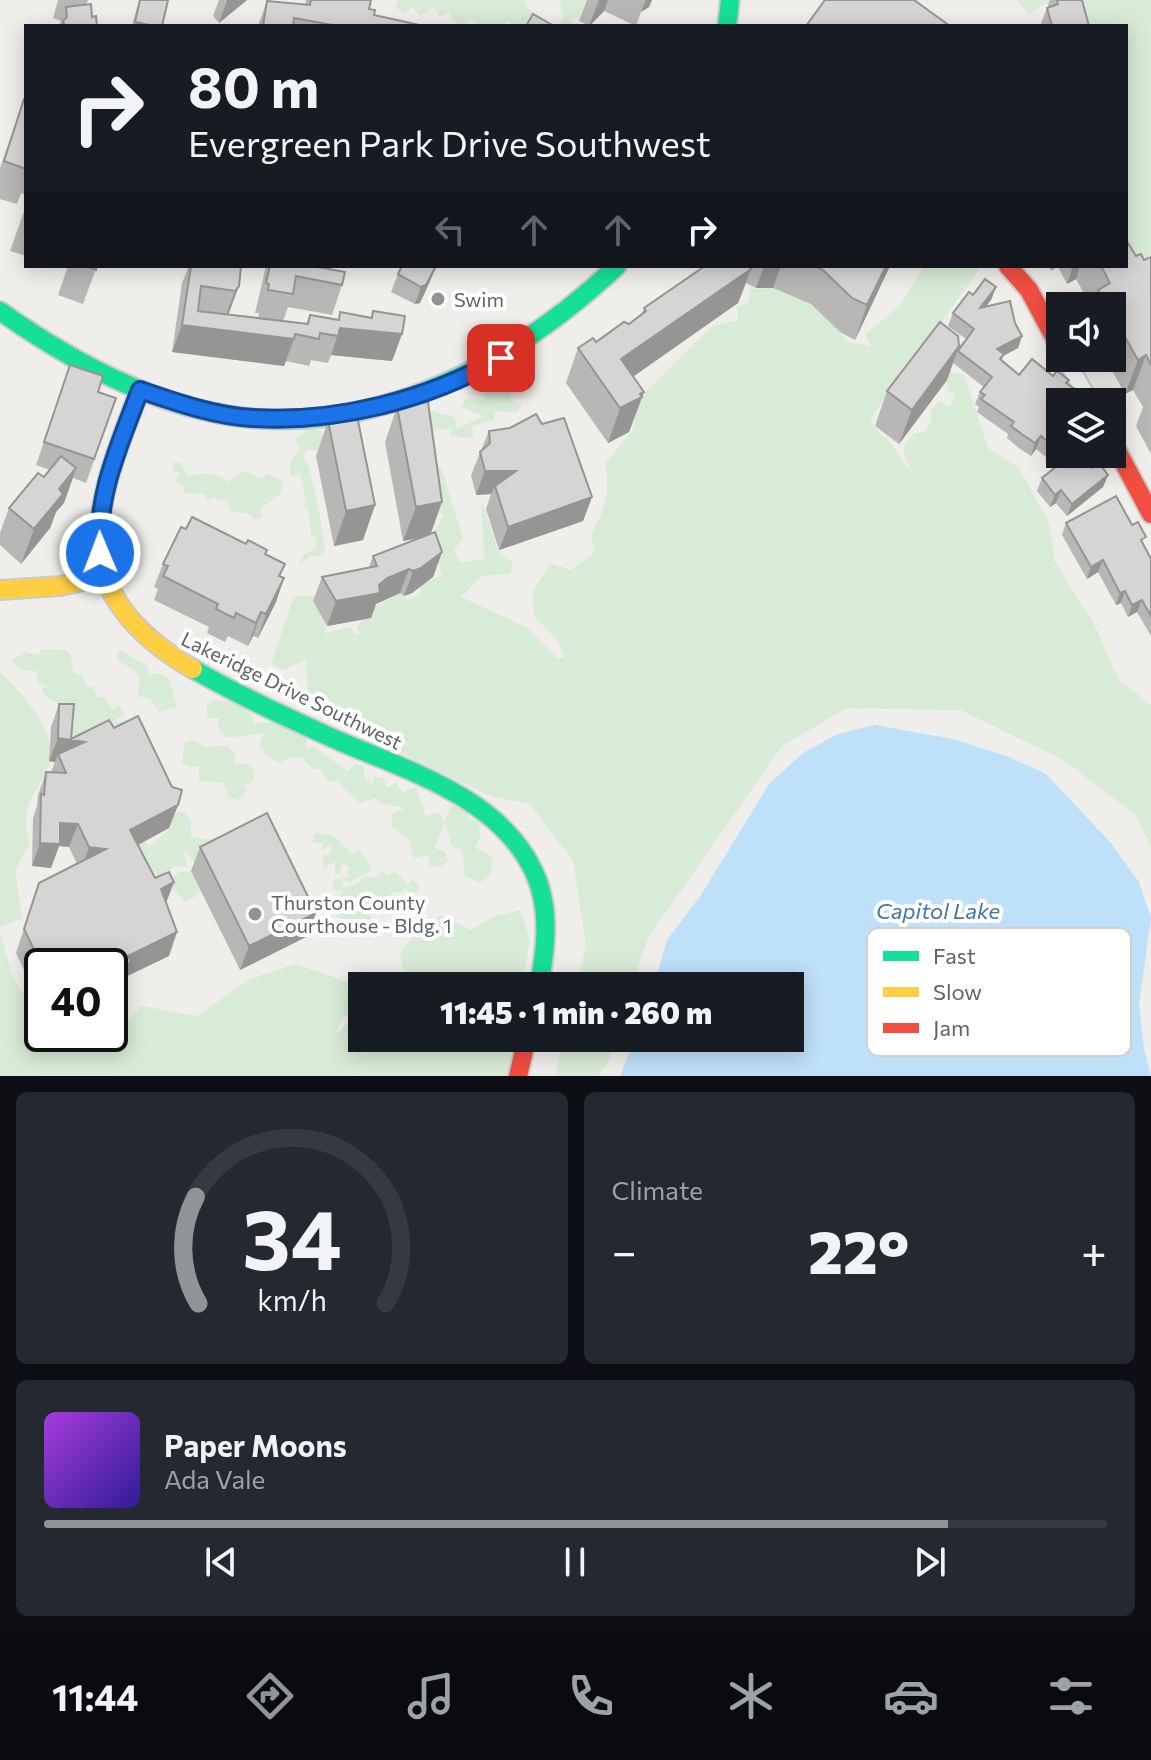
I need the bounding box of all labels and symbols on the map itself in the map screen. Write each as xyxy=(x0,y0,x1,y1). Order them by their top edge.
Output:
place label: Swim xyxy=(454,287,504,311)
marker: Swim xyxy=(429,290,447,308)
pin xyxy=(467,324,535,392)
position arrow xyxy=(58,511,142,595)
street label: Lakeridge Drive Southwest xyxy=(178,626,406,754)
place label: Thurston County Courthouse - Bldg. 1 xyxy=(271,890,452,937)
water label: Capitol Lake xyxy=(876,897,1000,924)
marker: Thurston County Courthouse - Bldg. 1 xyxy=(246,905,264,923)
legend xyxy=(867,928,1131,1056)
text: Fast xyxy=(933,942,976,969)
speed limit sign: 40 xyxy=(24,948,128,1052)
text: Slow xyxy=(933,978,982,1005)
text: Jam xyxy=(933,1014,970,1041)

